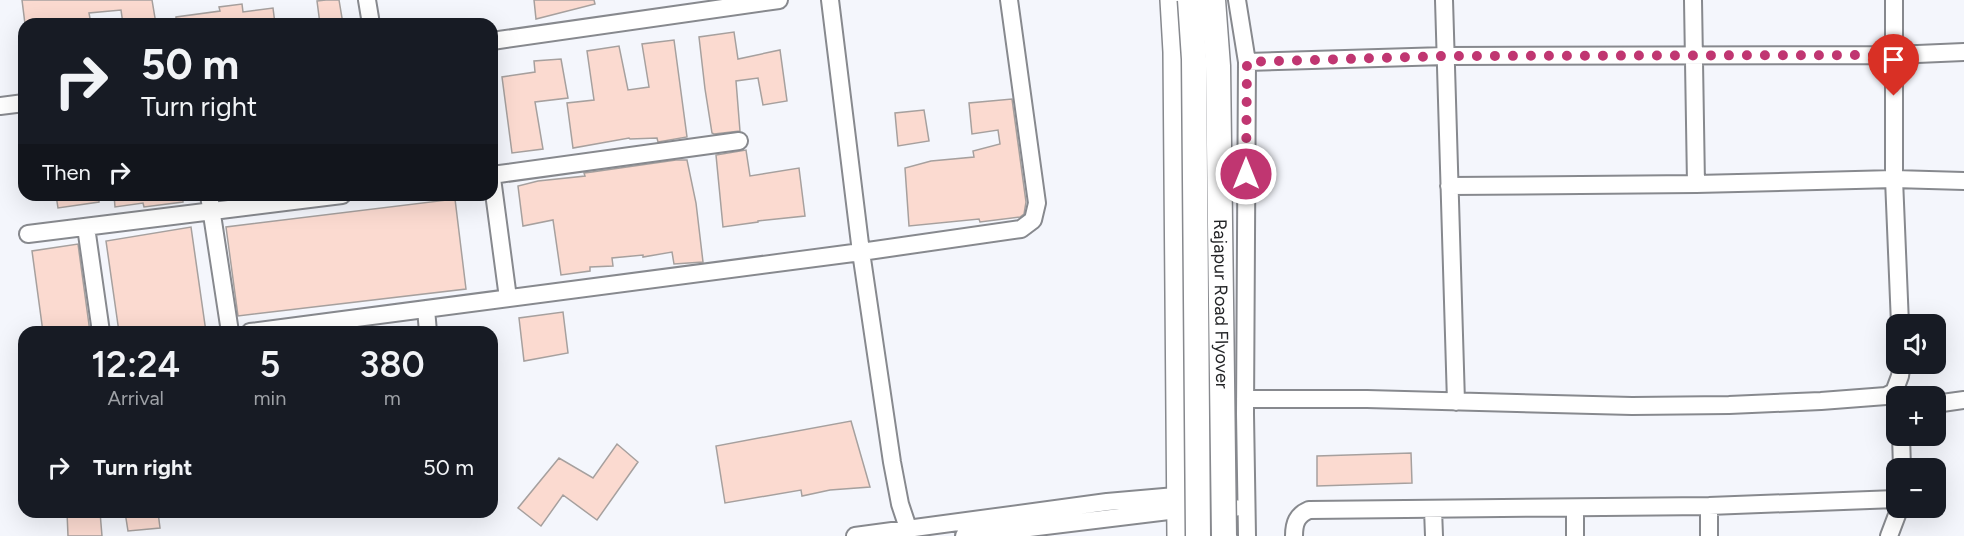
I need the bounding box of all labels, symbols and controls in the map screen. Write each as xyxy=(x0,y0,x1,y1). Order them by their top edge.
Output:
pin xyxy=(1868,34,1919,96)
text: 50 m xyxy=(141,39,239,90)
icon: right xyxy=(42,42,120,120)
icon: arrive xyxy=(1877,43,1910,76)
text: Turn right xyxy=(141,90,257,123)
position arrow xyxy=(1214,142,1278,206)
icon: right xyxy=(103,156,136,189)
text: Then xyxy=(42,159,91,186)
street label: Rajapur Road Flyover xyxy=(1209,219,1233,389)
map controls xyxy=(1886,314,1946,518)
button: sound xyxy=(1886,314,1946,374)
text: 12:24 xyxy=(91,343,180,386)
text: 5 xyxy=(260,343,280,386)
text: 380 xyxy=(360,343,425,386)
text: Arrival xyxy=(108,386,164,410)
text: min xyxy=(254,386,286,410)
text: m xyxy=(384,386,401,410)
button: + xyxy=(1886,386,1946,446)
icon: right xyxy=(42,451,75,484)
text: Turn right xyxy=(93,454,192,481)
text: 50 m xyxy=(423,454,474,481)
button: − xyxy=(1886,458,1946,518)

